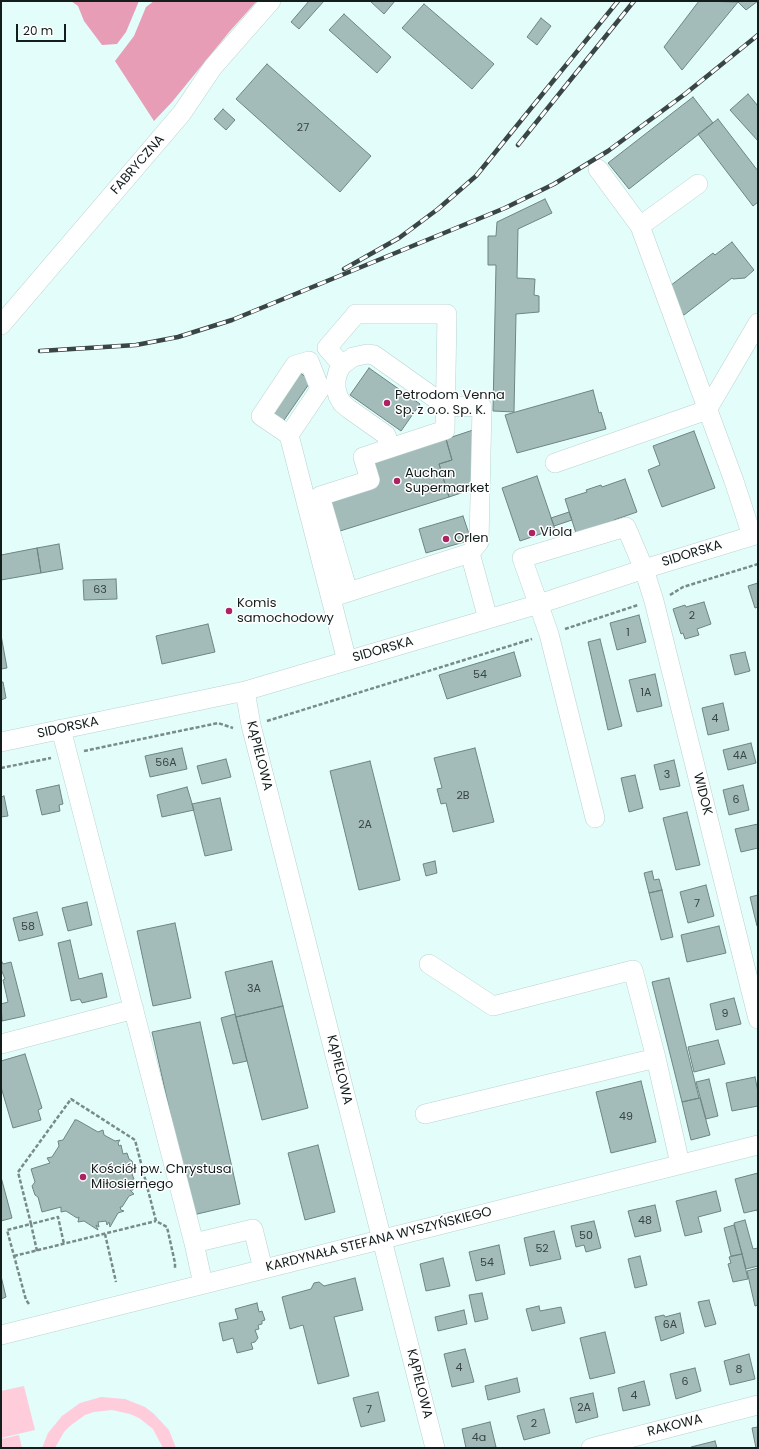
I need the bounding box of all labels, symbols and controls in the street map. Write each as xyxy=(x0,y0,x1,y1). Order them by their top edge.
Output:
scale bar xyxy=(18,16,68,42)
text: 20 m xyxy=(23,22,53,39)
house number: 27 xyxy=(297,121,309,135)
street label: FABRYCZNA xyxy=(108,132,168,198)
place label: Petrodom Venna Sp. z o.o. Sp. K. xyxy=(395,388,505,419)
marker: Petrodom Venna Sp. z o.o. Sp. K. xyxy=(382,398,392,408)
place label: Auchan Supermarket xyxy=(405,466,489,497)
marker: Auchan Supermarket xyxy=(392,476,402,486)
place label: Viola xyxy=(540,525,572,541)
marker: Viola xyxy=(527,528,537,538)
place label: Orlen xyxy=(454,531,489,547)
marker: Orlen xyxy=(441,534,451,544)
street label: SIDORSKA xyxy=(660,537,724,571)
house number: 63 xyxy=(93,583,107,597)
place label: Komis samochodowy xyxy=(237,596,334,627)
marker: Komis samochodowy xyxy=(224,606,234,616)
house number: 2 xyxy=(689,609,695,623)
house number: 1 xyxy=(626,626,630,640)
street label: SIDORSKA xyxy=(351,634,415,666)
house number: 54 xyxy=(473,668,487,682)
house number: 1A xyxy=(641,686,651,700)
house number: 4 xyxy=(712,712,718,726)
street label: SIDORSKA xyxy=(36,714,100,742)
street label: KĄPIELOWA xyxy=(243,720,275,792)
house number: 4A xyxy=(733,749,747,763)
house number: 56A xyxy=(155,756,177,770)
house number: 3 xyxy=(664,768,670,782)
street label: WIDOK xyxy=(689,771,715,817)
house number: 2B xyxy=(456,789,470,803)
house number: 6 xyxy=(733,793,739,807)
house number: 2A xyxy=(358,818,372,832)
house number: 7 xyxy=(694,897,700,911)
house number: 58 xyxy=(21,920,35,934)
house number: 3A xyxy=(247,982,261,996)
house number: 9 xyxy=(722,1007,728,1021)
street label: KĄPIELOWA xyxy=(323,1034,355,1106)
house number: 49 xyxy=(619,1110,633,1124)
place label: Kościół pw. Chrystusa Miłosiernego xyxy=(91,1162,232,1193)
marker: Kościół pw. Chrystusa Miłosiernego xyxy=(78,1172,88,1182)
street label: KARDYNAŁA STEFANA WYSZYŃSKIEGO xyxy=(264,1204,494,1276)
house number: 48 xyxy=(638,1214,652,1228)
house number: 50 xyxy=(579,1229,593,1243)
house number: 52 xyxy=(535,1242,549,1256)
house number: 54 xyxy=(480,1256,494,1270)
house number: 6A xyxy=(663,1318,677,1332)
street label: KĄPIELOWA xyxy=(403,1348,435,1420)
house number: 4 xyxy=(456,1361,462,1375)
house number: 8 xyxy=(736,1363,742,1377)
house number: 6 xyxy=(682,1375,688,1389)
house number: 4 xyxy=(631,1389,637,1403)
house number: 2A xyxy=(577,1401,591,1415)
house number: 7 xyxy=(366,1403,372,1417)
street label: RAKOWA xyxy=(646,1412,704,1440)
house number: 2 xyxy=(531,1417,537,1431)
house number: 4a xyxy=(472,1431,486,1445)

